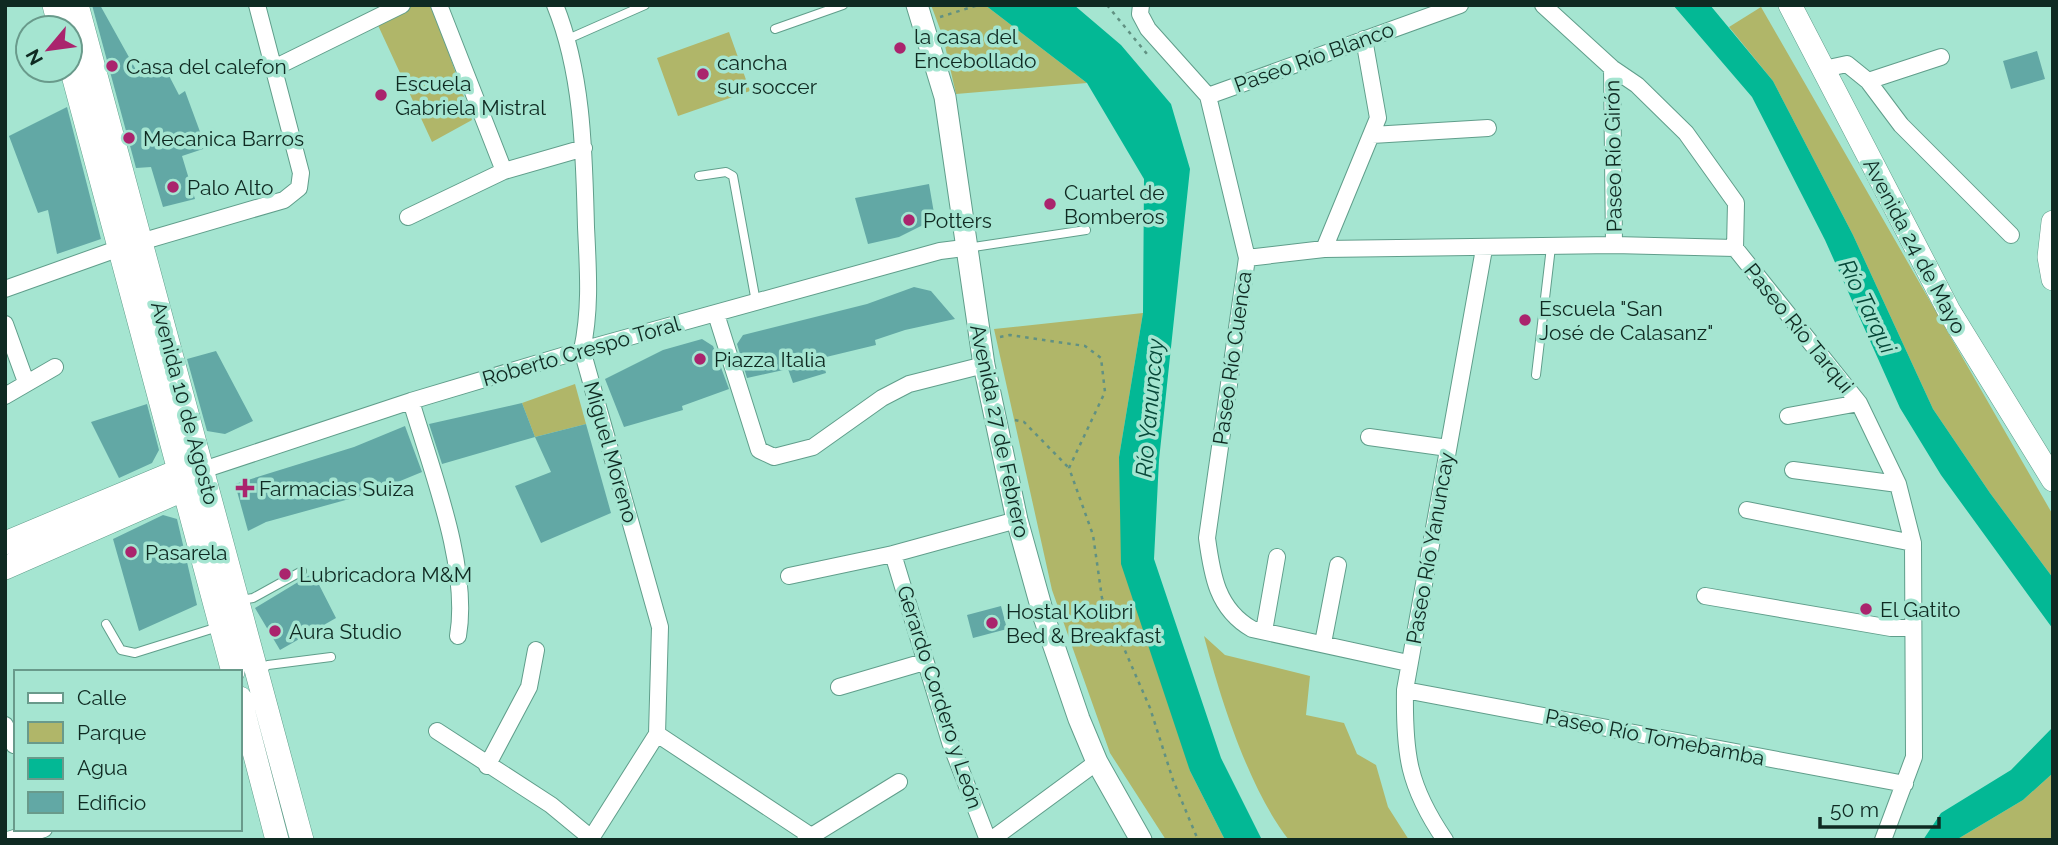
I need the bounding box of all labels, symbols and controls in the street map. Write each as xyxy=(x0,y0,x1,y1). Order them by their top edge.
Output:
north arrow xyxy=(14,14,84,84)
street label: Paseo Río Blanco xyxy=(1231,17,1397,97)
place label: la casa del Encebollado xyxy=(914,24,1037,73)
marker: la casa del Encebollado xyxy=(892,40,908,56)
text: N xyxy=(21,46,47,69)
place label: cancha sur soccer xyxy=(717,50,818,99)
place label: Casa del calefon xyxy=(126,54,287,79)
marker: Casa del calefon xyxy=(104,58,120,74)
marker: cancha sur soccer xyxy=(695,66,711,82)
place label: Escuela Gabriela Mistral xyxy=(395,71,546,120)
street label: Paseo Río Girón xyxy=(1599,80,1627,232)
marker: Escuela Gabriela Mistral xyxy=(373,87,389,103)
place label: Mecanica Barros xyxy=(143,126,304,151)
marker: Mecanica Barros xyxy=(121,130,137,146)
street label: Avenida 24 de Mayo xyxy=(1858,154,1972,338)
place label: Palo Alto xyxy=(187,175,274,200)
marker: Palo Alto xyxy=(165,179,181,195)
place label: Cuartel de Bomberos xyxy=(1064,180,1165,229)
marker: Cuartel de Bomberos xyxy=(1042,196,1058,212)
place label: Potters xyxy=(923,208,992,233)
marker: Potters xyxy=(901,212,917,228)
water label: Río Tarqui xyxy=(1834,254,1903,359)
street label: Paseo Río Tarqui xyxy=(1739,258,1859,398)
street label: Paseo Río Cuenca xyxy=(1207,270,1257,446)
place label: Escuela "San José de Calasanz" xyxy=(1539,296,1713,345)
street label: Avenida 10 de Agosto xyxy=(146,299,224,507)
street label: Roberto Crespo Toral xyxy=(479,311,683,391)
marker: Escuela "San José de Calasanz" xyxy=(1517,312,1533,328)
street label: Avenida 27 de Febrero xyxy=(965,322,1035,540)
water label: Río Yanuncay xyxy=(1130,337,1169,478)
place label: Piazza Italia xyxy=(714,347,826,372)
marker: Piazza Italia xyxy=(692,351,708,367)
street label: Miguel Moreno xyxy=(579,378,643,526)
street label: Paseo Río Yanuncay xyxy=(1401,450,1459,646)
place label: Farmacias Suiza xyxy=(259,476,414,501)
marker: Farmacias Suiza xyxy=(237,480,253,496)
place label: Pasarela xyxy=(145,540,228,565)
marker: Pasarela xyxy=(123,544,139,560)
place label: Lubricadora M&M xyxy=(299,562,472,587)
marker: Lubricadora M&M xyxy=(277,566,293,582)
street label: Gerardo Cordero y León xyxy=(892,582,988,812)
place label: El Gatito xyxy=(1880,597,1961,622)
place label: Hostal Kolibri Bed & Breakfast xyxy=(1006,599,1162,648)
marker: El Gatito xyxy=(1858,601,1874,617)
marker: Hostal Kolibri Bed & Breakfast xyxy=(984,615,1000,631)
place label: Aura Studio xyxy=(289,619,402,644)
marker: Aura Studio xyxy=(267,623,283,639)
legend xyxy=(14,670,242,831)
text: Calle xyxy=(77,685,127,710)
street label: Paseo Río Tomebamba xyxy=(1543,703,1767,771)
text: Parque xyxy=(77,720,146,745)
text: Agua xyxy=(77,755,128,780)
scale bar xyxy=(1820,786,1939,830)
text: Edificio xyxy=(77,790,146,815)
text: 50 m xyxy=(1830,797,1879,822)

